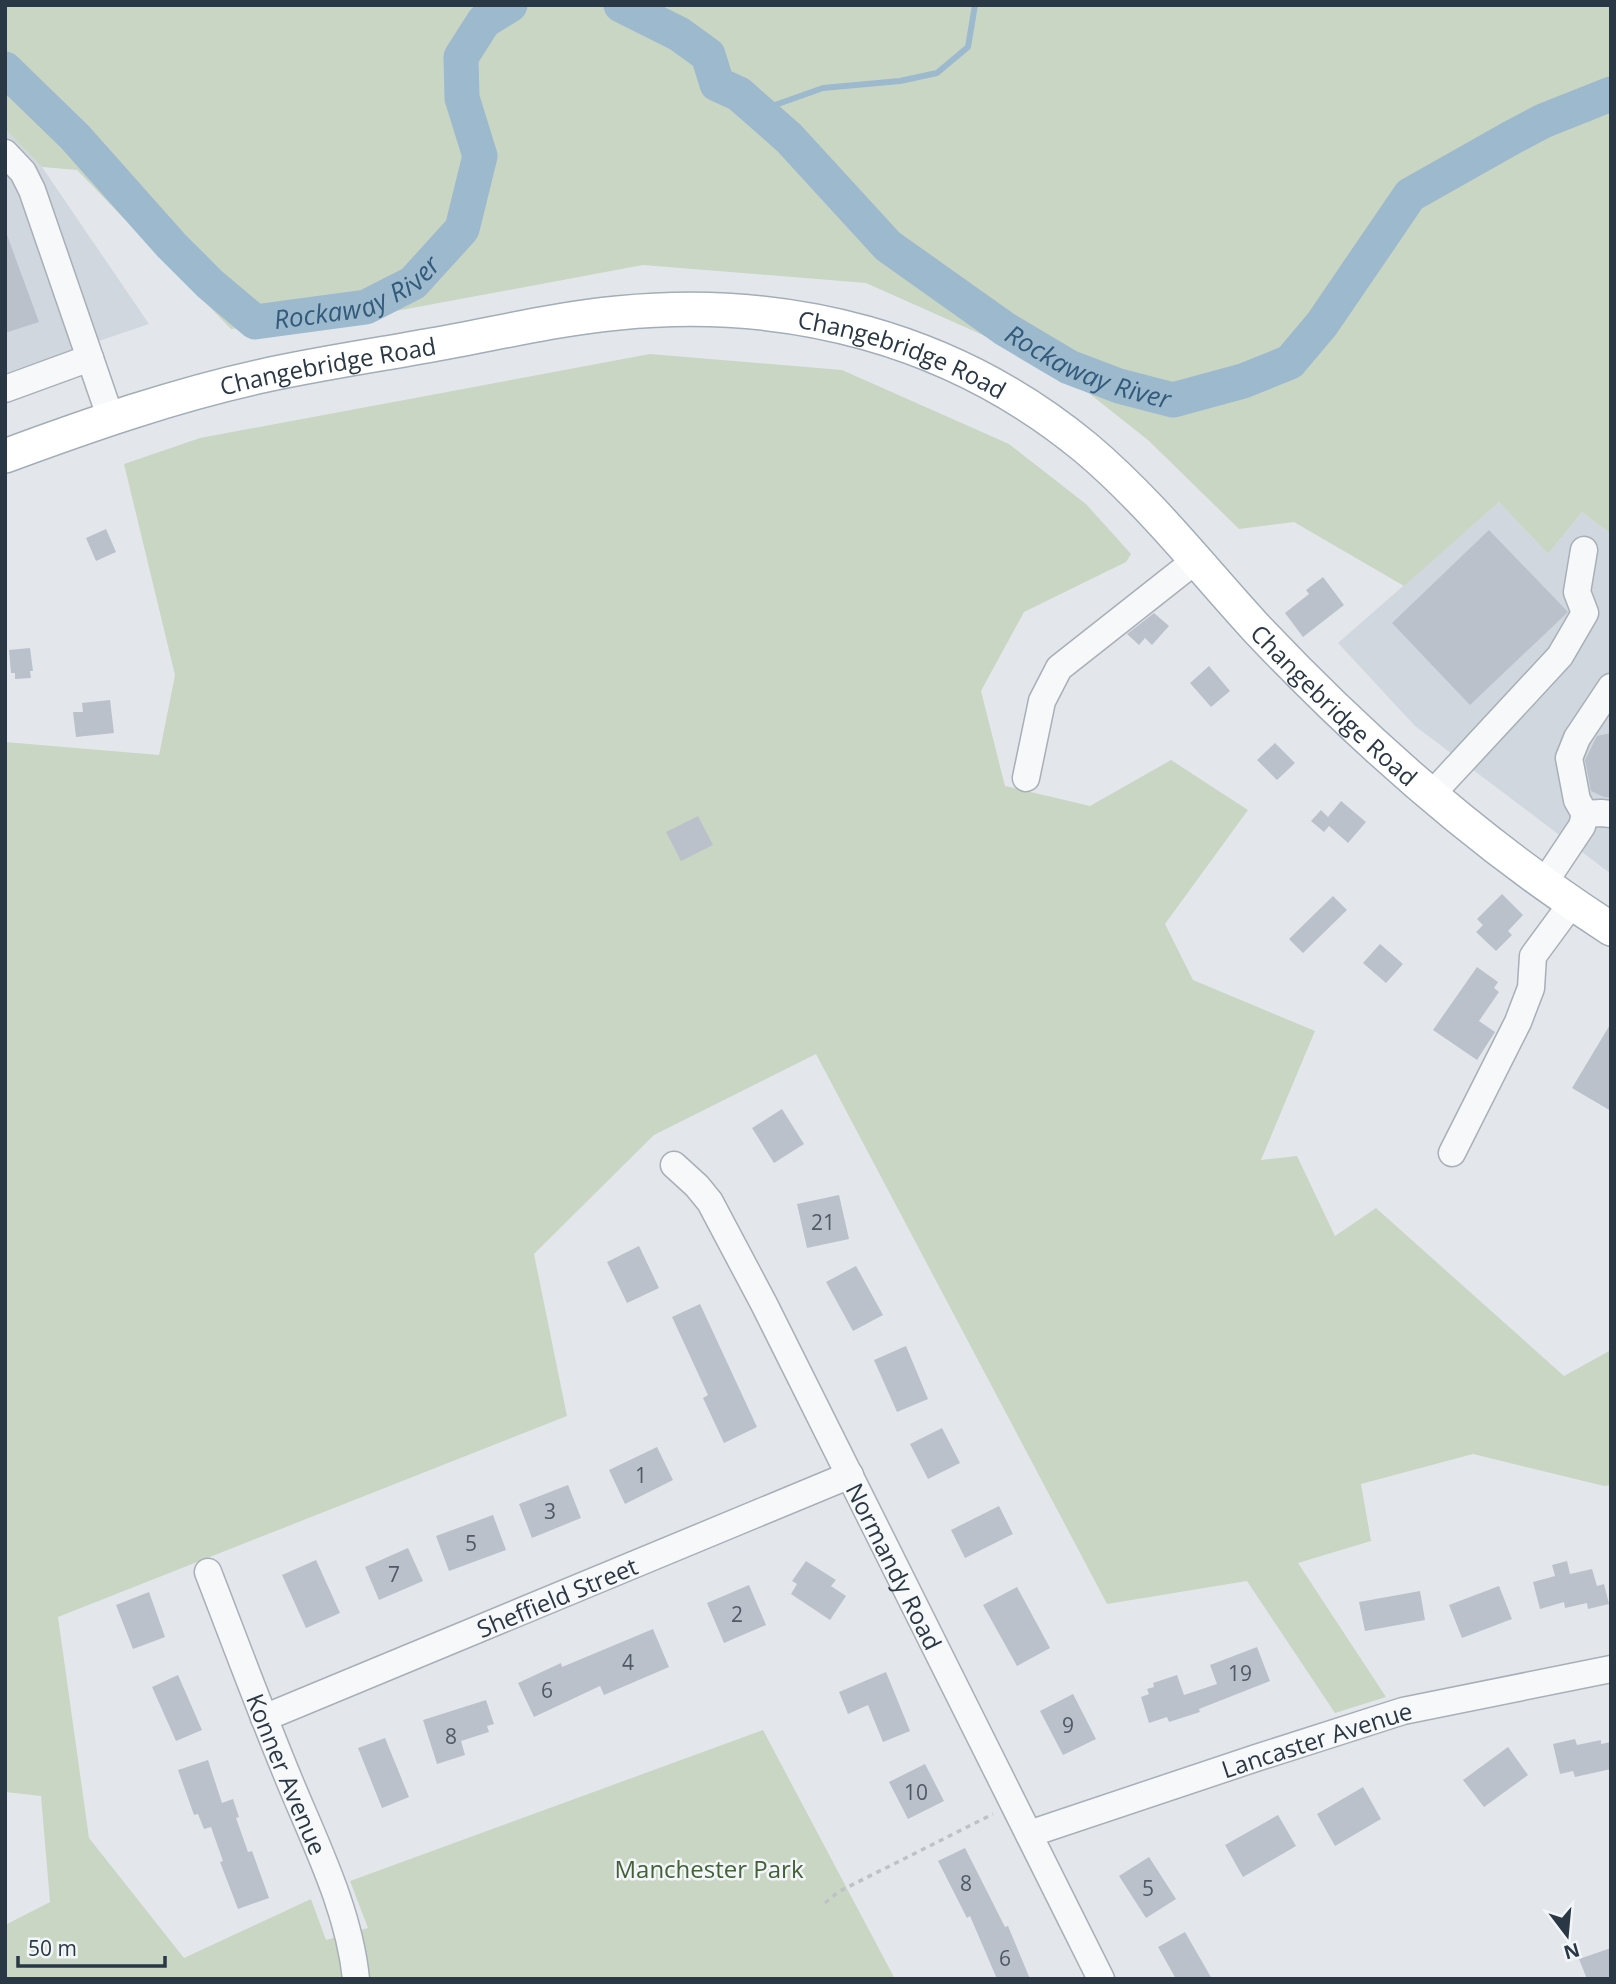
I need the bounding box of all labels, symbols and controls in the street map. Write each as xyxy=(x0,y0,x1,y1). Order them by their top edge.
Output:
water label: Rockaway River xyxy=(272,246,449,337)
street label: Changebridge Road xyxy=(796,302,1013,406)
water label: Rockaway River xyxy=(999,315,1177,417)
street label: Changebridge Road xyxy=(216,328,438,402)
street label: Changebridge Road xyxy=(1244,617,1425,793)
house number: 21 xyxy=(811,1208,835,1236)
house number: 1 xyxy=(635,1461,647,1489)
street label: Normandy Road xyxy=(839,1477,950,1655)
house number: 3 xyxy=(544,1497,556,1525)
house number: 5 xyxy=(465,1529,477,1557)
street label: Sheffield Street xyxy=(471,1549,642,1645)
house number: 7 xyxy=(388,1560,400,1588)
house number: 2 xyxy=(731,1600,743,1628)
house number: 4 xyxy=(622,1648,634,1676)
house number: 19 xyxy=(1228,1659,1252,1687)
house number: 6 xyxy=(541,1676,553,1704)
street label: Konner Avenue xyxy=(240,1688,335,1860)
street label: Lancaster Avenue xyxy=(1217,1693,1415,1785)
house number: 9 xyxy=(1062,1711,1074,1739)
house number: 8 xyxy=(445,1722,457,1750)
house number: 10 xyxy=(904,1778,928,1806)
park label: Manchester Park xyxy=(614,1852,804,1885)
house number: 8 xyxy=(960,1869,972,1897)
house number: 5 xyxy=(1142,1874,1154,1902)
north arrow xyxy=(1532,1900,1602,1970)
scale bar xyxy=(18,1924,164,1968)
text: 50 m xyxy=(28,1934,77,1962)
text: N xyxy=(1561,1937,1583,1966)
house number: 6 xyxy=(999,1944,1011,1972)

